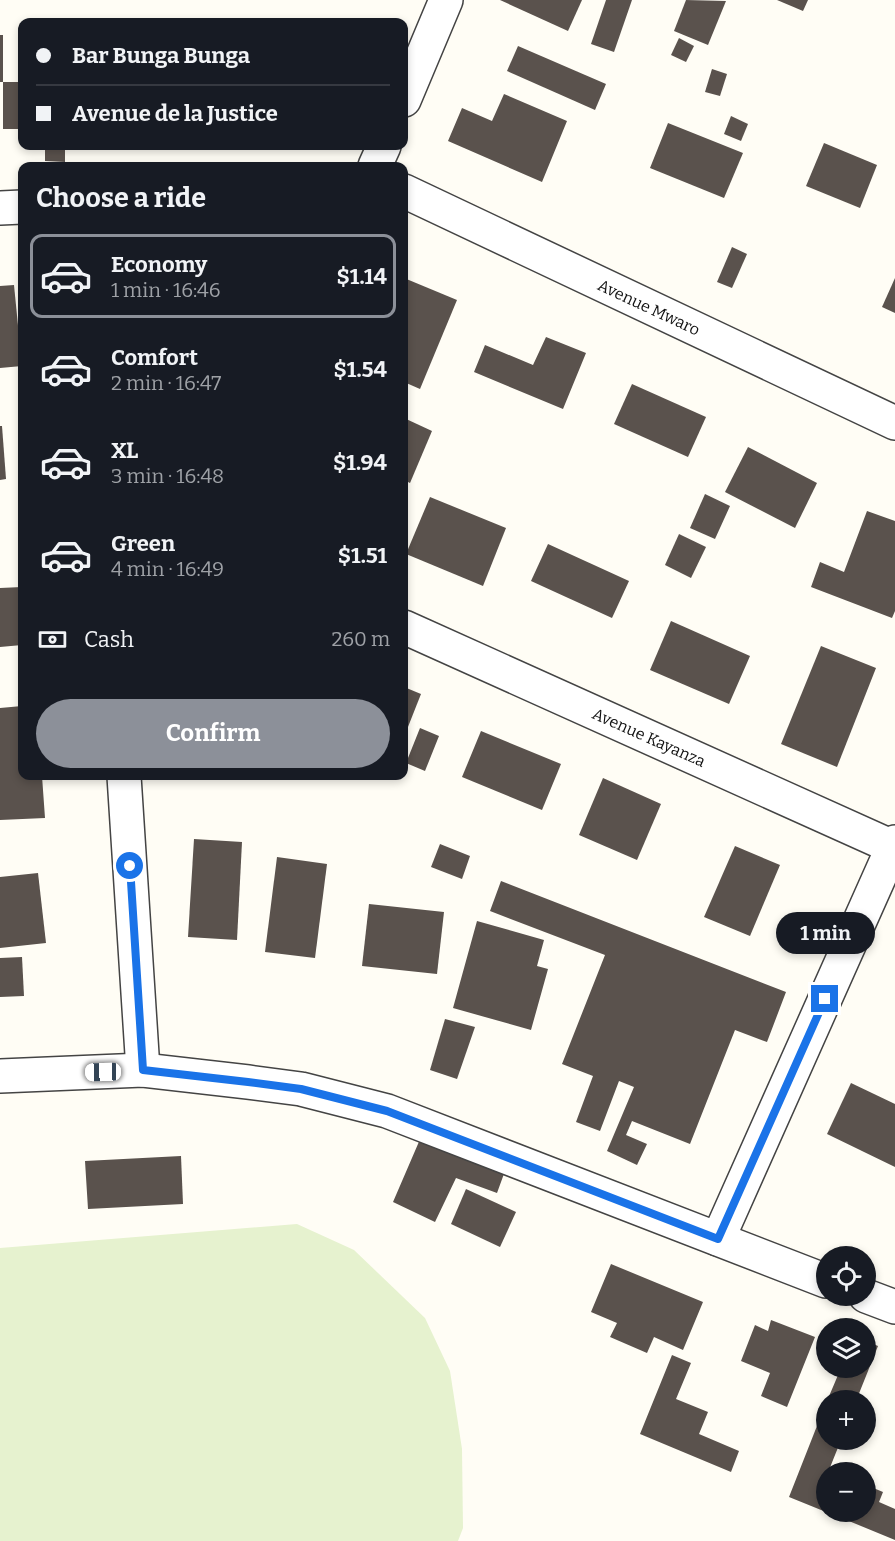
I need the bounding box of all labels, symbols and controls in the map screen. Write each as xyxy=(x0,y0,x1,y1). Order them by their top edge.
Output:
text: Bar Bunga Bunga xyxy=(72,42,250,69)
text: Avenue de la Justice xyxy=(72,100,278,127)
text: Choose a ride xyxy=(36,182,206,214)
icon: car xyxy=(39,249,93,303)
text: Economy xyxy=(111,251,207,278)
text: $1.14 xyxy=(337,263,387,290)
street label: Avenue Mwaro xyxy=(595,275,703,339)
text: 1 min · 16:46 xyxy=(111,278,221,302)
icon: car xyxy=(39,342,93,396)
text: Comfort xyxy=(111,344,198,371)
text: $1.54 xyxy=(334,356,387,383)
text: 2 min · 16:47 xyxy=(111,371,221,395)
icon: car xyxy=(39,435,93,489)
text: XL xyxy=(111,437,138,464)
text: $1.94 xyxy=(333,449,387,476)
text: 3 min · 16:48 xyxy=(111,464,224,488)
icon: car xyxy=(39,528,93,582)
text: Green xyxy=(111,530,175,557)
text: $1.51 xyxy=(338,542,387,569)
text: 4 min · 16:49 xyxy=(111,557,224,581)
icon: cash xyxy=(36,623,69,656)
text: Cash xyxy=(84,626,134,653)
text: 260 m xyxy=(331,627,390,651)
button: Confirm xyxy=(36,699,390,768)
street label: Avenue Kayanza xyxy=(589,704,709,771)
route start xyxy=(116,852,143,879)
callout: 1 min xyxy=(776,912,874,954)
text: 1 min xyxy=(800,921,851,945)
route end xyxy=(811,985,838,1012)
car xyxy=(85,1063,121,1081)
map controls xyxy=(816,1246,876,1522)
button: locate xyxy=(816,1246,876,1306)
button: layers xyxy=(816,1318,876,1378)
button: + xyxy=(816,1390,876,1450)
button: − xyxy=(816,1462,876,1522)

